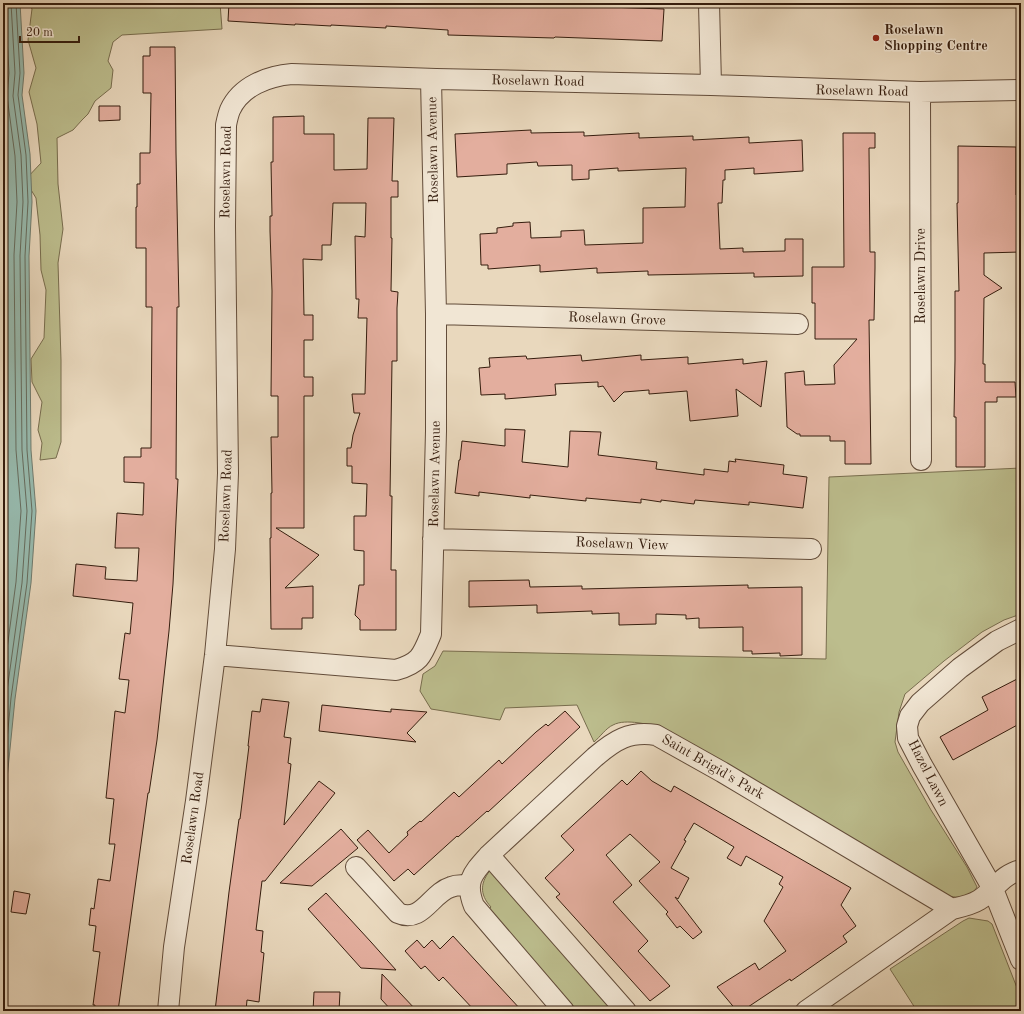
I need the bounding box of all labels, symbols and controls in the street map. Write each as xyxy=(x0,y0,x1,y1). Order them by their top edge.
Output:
scale bar xyxy=(20,18,79,44)
place label: Roselawn Shopping Centre xyxy=(884,23,988,53)
text: 20 m xyxy=(26,27,53,39)
marker: Roselawn Shopping Centre xyxy=(871,33,881,43)
street label: Roselawn Road xyxy=(491,73,585,89)
street label: Roselawn Road xyxy=(815,83,909,99)
street label: Roselawn Avenue xyxy=(425,97,441,203)
street label: Roselawn Road xyxy=(218,125,234,219)
street label: Roselawn Drive xyxy=(914,228,928,324)
street label: Roselawn Grove xyxy=(568,310,666,328)
street label: Roselawn Avenue xyxy=(427,421,443,527)
street label: Roselawn Road xyxy=(217,449,235,543)
street label: Roselawn View xyxy=(575,535,669,553)
street label: Saint Brigid's Park xyxy=(659,732,767,802)
street label: Hazel Lawn xyxy=(905,737,951,809)
street label: Roselawn Road xyxy=(180,771,206,865)

